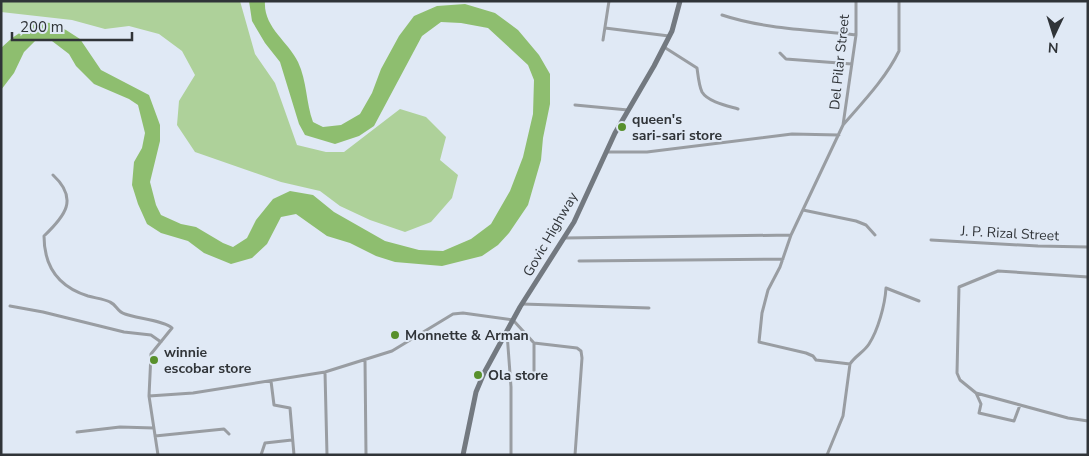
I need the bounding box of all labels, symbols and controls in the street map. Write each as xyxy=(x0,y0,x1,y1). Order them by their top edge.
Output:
scale bar xyxy=(12,10,132,42)
north arrow xyxy=(1029,10,1079,60)
street label: Del Pilar Street xyxy=(825,13,854,111)
text: 200 m xyxy=(20,17,64,37)
text: N xyxy=(1047,38,1059,57)
place label: queen's sari-sari store xyxy=(632,110,723,145)
marker: queen's sari-sari store xyxy=(616,121,628,133)
street label: Govic Highway xyxy=(519,188,583,280)
street label: J. P. Rizal Street xyxy=(959,221,1060,246)
place label: Monnette & Arman xyxy=(405,326,529,345)
marker: Monnette & Arman xyxy=(389,329,401,341)
place label: winnie escobar store xyxy=(164,343,252,378)
marker: winnie escobar store xyxy=(148,354,160,366)
place label: Ola store xyxy=(488,366,548,385)
marker: Ola store xyxy=(472,369,484,381)

